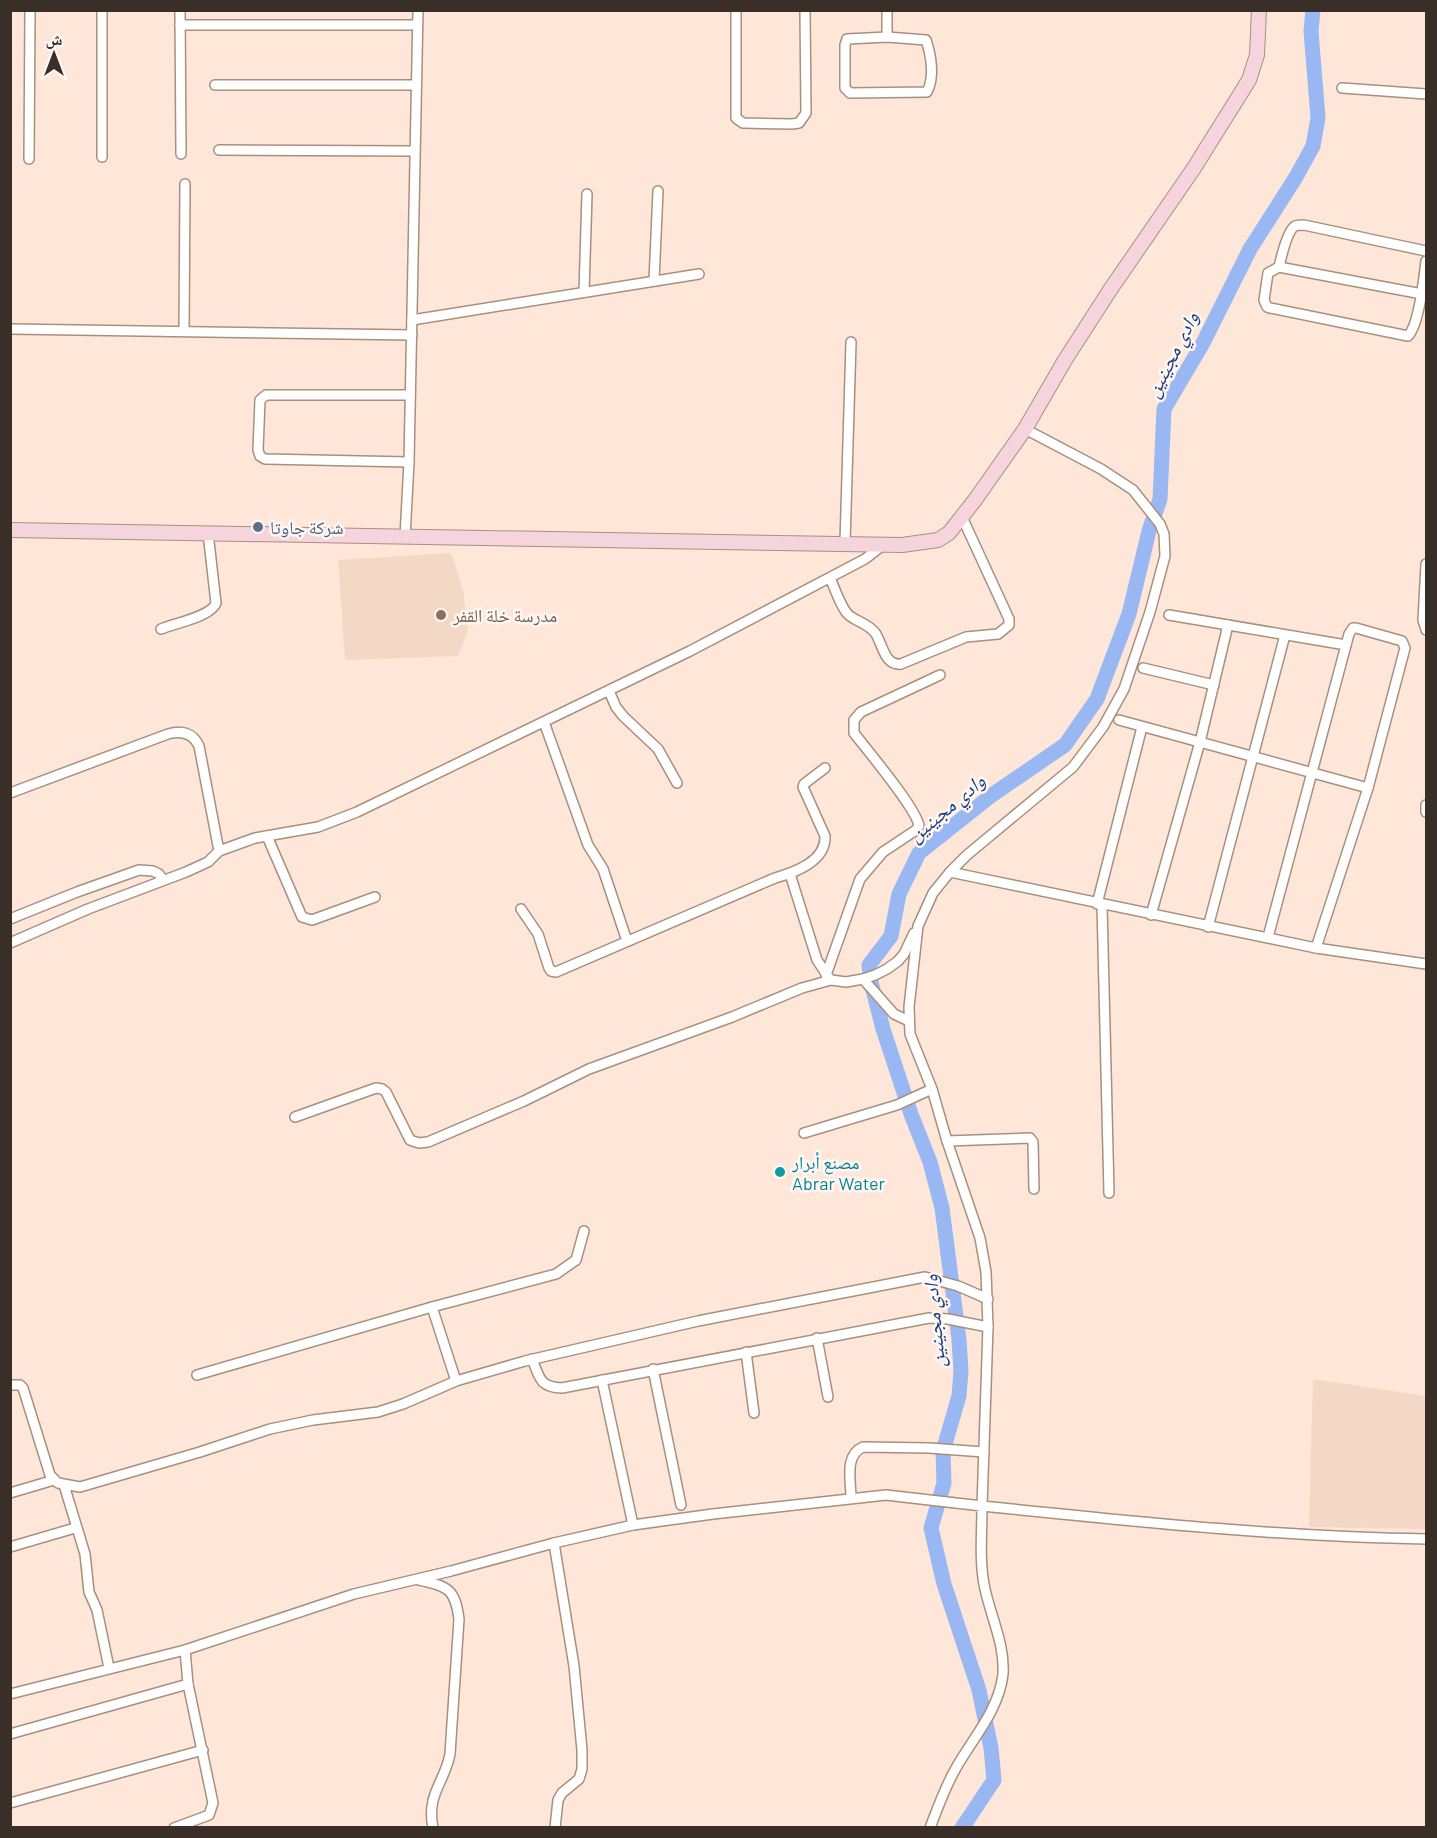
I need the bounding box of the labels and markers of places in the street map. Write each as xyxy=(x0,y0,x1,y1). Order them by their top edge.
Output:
place label: شركة جاوتا xyxy=(270,516,343,538)
marker: شركة جاوتا xyxy=(251,520,265,534)
place label: مدرسة خلة القفر xyxy=(452,604,557,626)
marker: مدرسة خلة القفر xyxy=(434,608,448,622)
place label: مصنع أبرار Abrar Water xyxy=(791,1151,886,1194)
marker: مصنع أبرار Abrar Water xyxy=(773,1165,787,1179)

